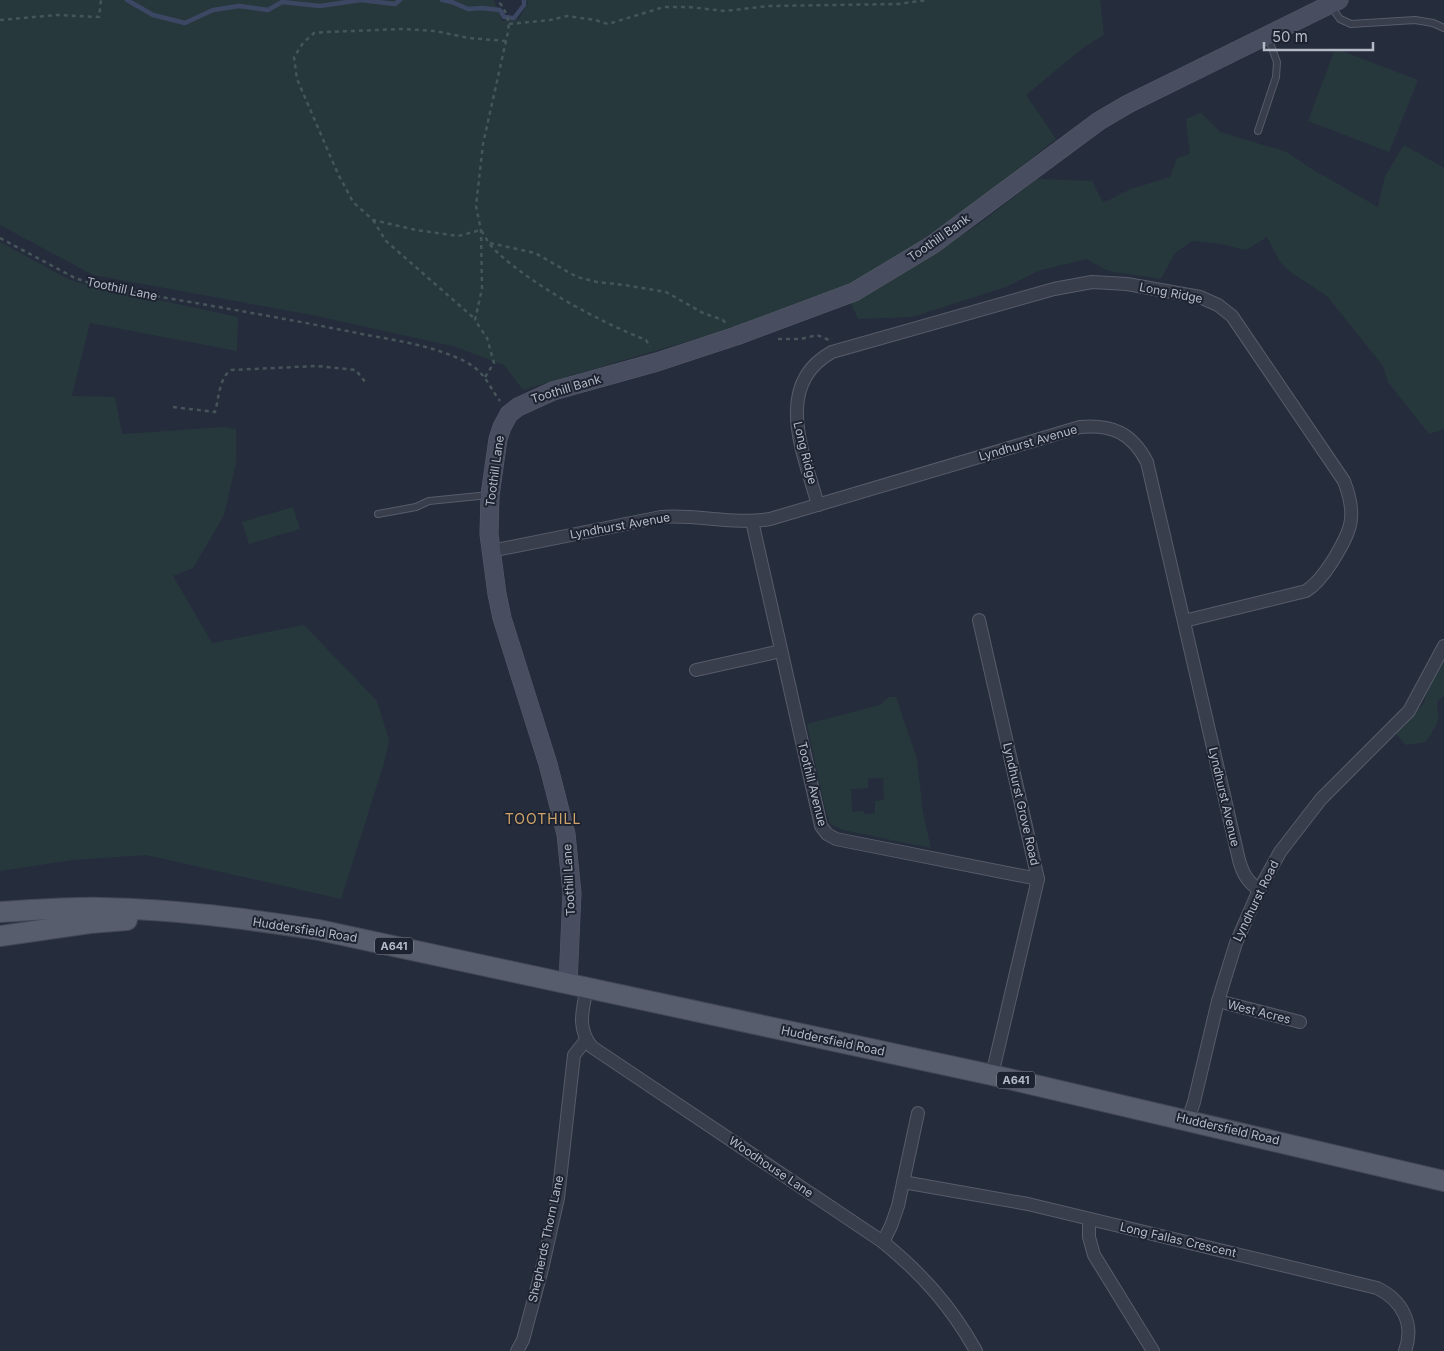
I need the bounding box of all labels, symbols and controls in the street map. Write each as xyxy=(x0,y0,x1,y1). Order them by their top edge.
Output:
scale bar xyxy=(1264,20,1373,52)
text: 50 m xyxy=(1272,27,1308,46)
street label: Toothill Bank xyxy=(905,210,973,265)
street label: Toothill Lane xyxy=(85,274,159,303)
street label: Long Ridge xyxy=(1138,279,1204,306)
street label: Toothill Bank xyxy=(529,371,603,406)
street label: Long Ridge xyxy=(790,420,821,486)
street label: Lyndhurst Avenue xyxy=(977,421,1079,464)
street label: Toothill Lane xyxy=(482,434,507,508)
street label: Lyndhurst Avenue xyxy=(569,509,671,542)
street label: Toothill Avenue xyxy=(795,740,830,828)
street label: Lyndhurst Grove Road xyxy=(1000,741,1043,867)
street label: Lyndhurst Avenue xyxy=(1206,746,1243,848)
district label: TOOTHILL xyxy=(505,810,581,827)
street label: Toothill Lane xyxy=(559,844,578,916)
street label: Lyndhurst Road xyxy=(1229,858,1282,944)
street label: Huddersfield Road xyxy=(252,914,358,945)
road number: A641 xyxy=(375,938,413,954)
street label: West Acres xyxy=(1226,996,1292,1027)
street label: Huddersfield Road xyxy=(780,1022,886,1059)
road number: A641 xyxy=(997,1072,1035,1088)
street label: Huddersfield Road xyxy=(1175,1109,1281,1148)
street label: Woodhouse Lane xyxy=(726,1133,816,1200)
street label: Shepherds Thorn Lane xyxy=(525,1174,566,1304)
street label: Long Fallas Crescent xyxy=(1119,1219,1238,1260)

